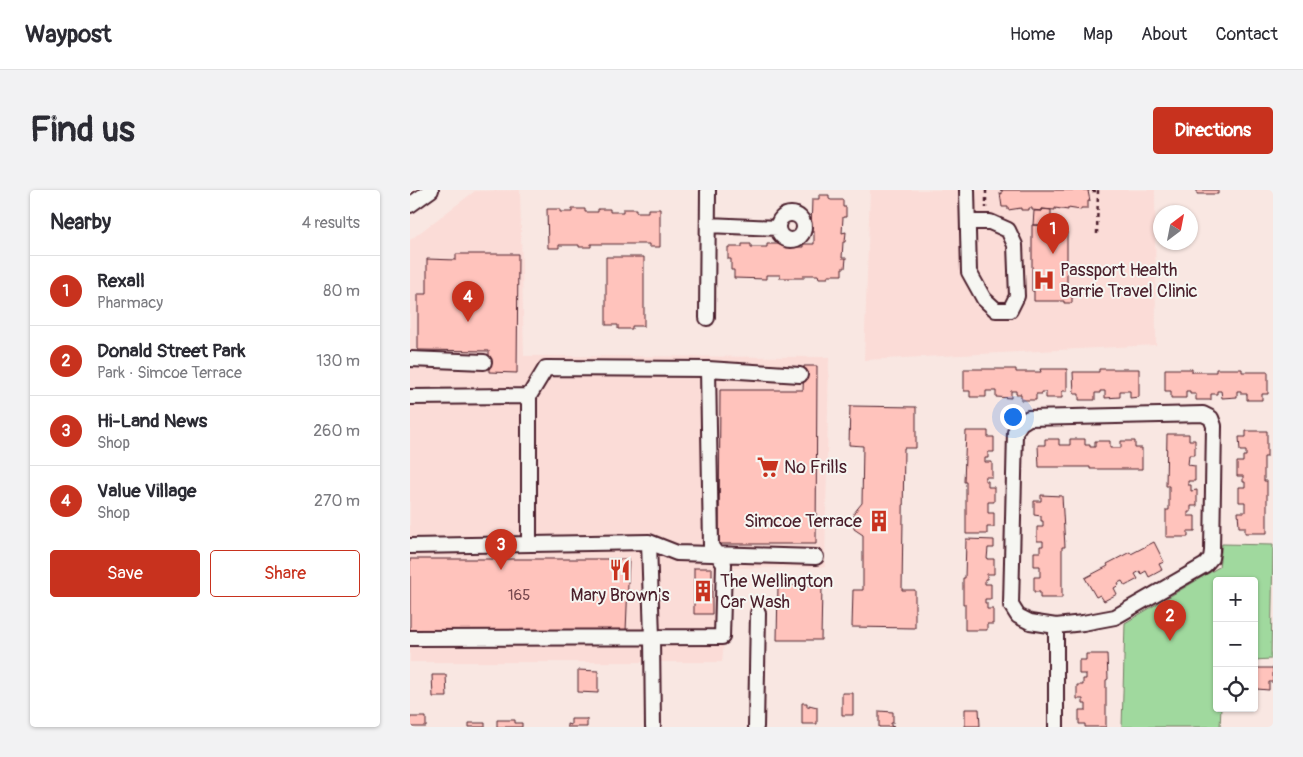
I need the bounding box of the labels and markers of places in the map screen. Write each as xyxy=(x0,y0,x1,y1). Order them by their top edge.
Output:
pin: 1 xyxy=(1037,213,1069,254)
place label: Passport Health Barrie Travel Clinic xyxy=(1060,259,1198,303)
hospital icon: Passport Health Barrie Travel Clinic xyxy=(1031,267,1057,293)
pin: 4 xyxy=(452,281,484,322)
supermarket icon: No Frills xyxy=(755,454,781,480)
place label: No Frills xyxy=(784,456,847,479)
building icon: Simcoe Terrace xyxy=(866,508,892,534)
place label: Simcoe Terrace xyxy=(744,510,862,533)
pin: 3 xyxy=(485,529,517,570)
restaurant icon: Mary Brown's xyxy=(607,557,633,583)
place label: The Wellington Car Wash xyxy=(720,570,833,614)
building icon: The Wellington Car Wash xyxy=(690,578,716,604)
place label: Mary Brown's xyxy=(570,584,670,607)
pin: 2 xyxy=(1154,600,1186,641)

